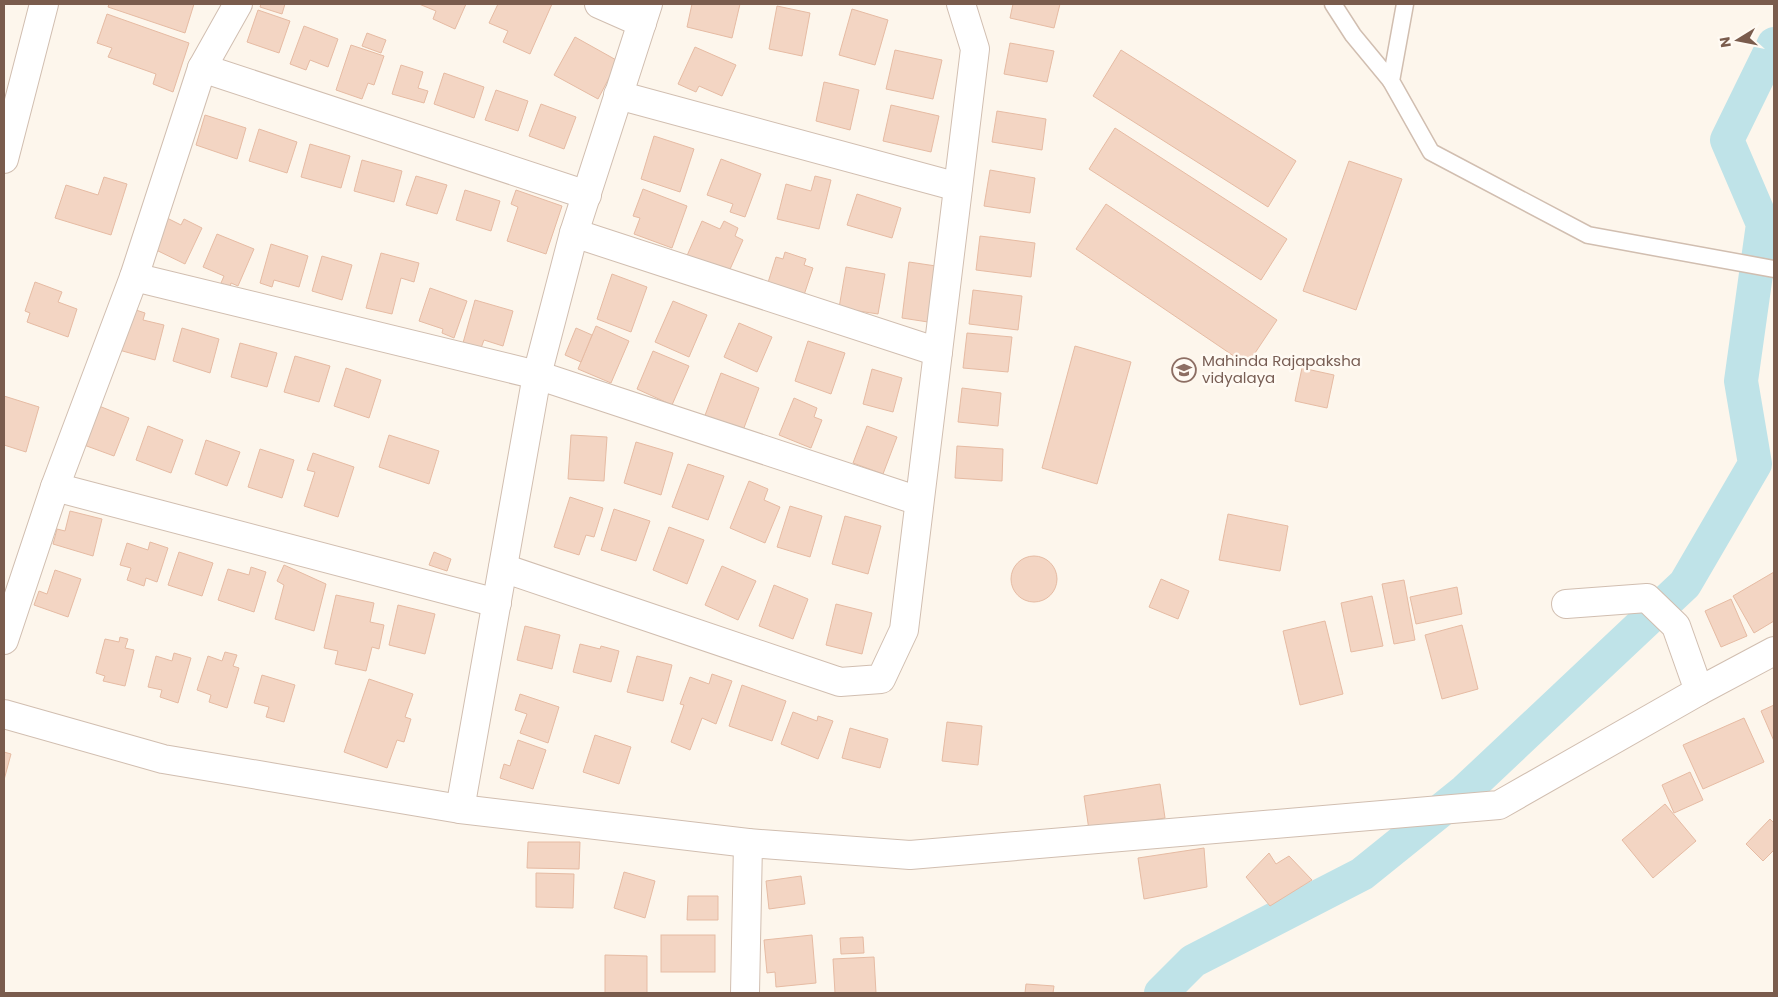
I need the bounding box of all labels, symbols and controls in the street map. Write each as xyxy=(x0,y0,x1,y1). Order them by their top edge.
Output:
north arrow xyxy=(1713,15,1763,65)
text: N xyxy=(1714,35,1736,49)
place label: Mahinda Rajapaksha vidyalaya xyxy=(1202,350,1361,388)
school or university icon: Mahinda Rajapaksha vidyalaya xyxy=(1171,357,1197,383)

